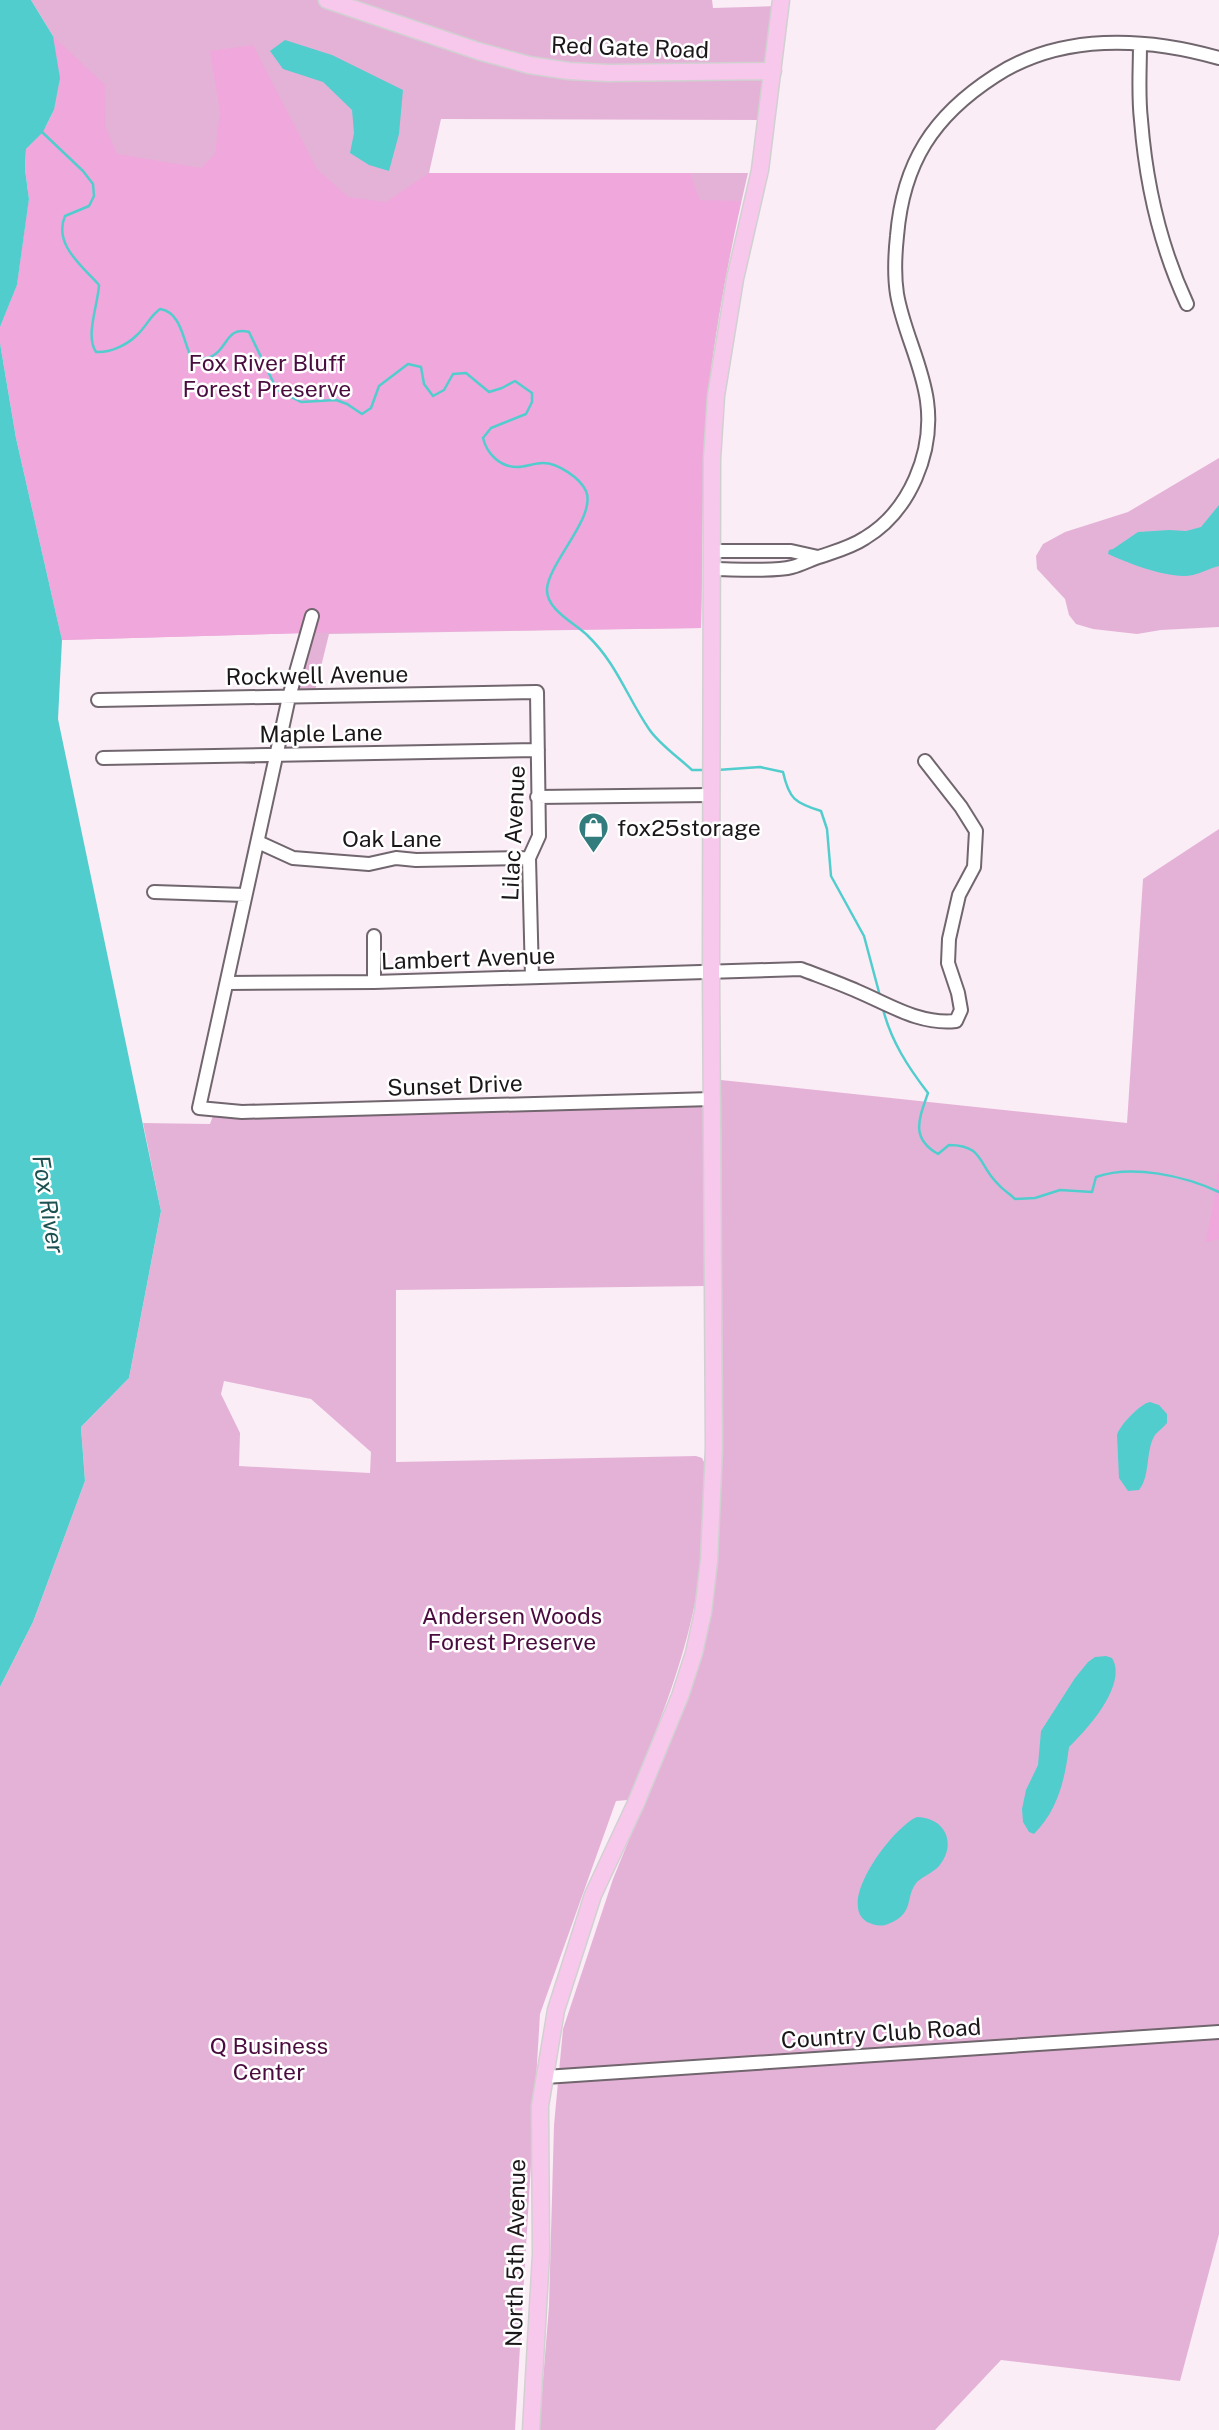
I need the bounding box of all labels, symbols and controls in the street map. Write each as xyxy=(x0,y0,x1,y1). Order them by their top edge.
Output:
street label: Red Gate Road xyxy=(550,31,710,63)
park label: Fox River Bluff Forest Preserve xyxy=(183,349,351,402)
street label: Rockwell Avenue xyxy=(225,660,409,690)
street label: Maple Lane xyxy=(259,718,383,748)
street label: Lilac Avenue xyxy=(496,765,530,901)
shop icon: fox25storage xyxy=(577,810,611,854)
place label: fox25storage xyxy=(617,814,761,841)
street label: Oak Lane xyxy=(342,825,442,852)
street label: Lambert Avenue xyxy=(380,941,556,975)
street label: Sunset Drive xyxy=(387,1069,523,1101)
water label: Fox River xyxy=(27,1153,71,1256)
park label: Andersen Woods Forest Preserve xyxy=(422,1602,602,1655)
street label: Country Club Road xyxy=(780,2013,982,2053)
park label: Q Business Center xyxy=(210,2032,328,2085)
street label: North 5th Avenue xyxy=(500,2159,530,2347)

